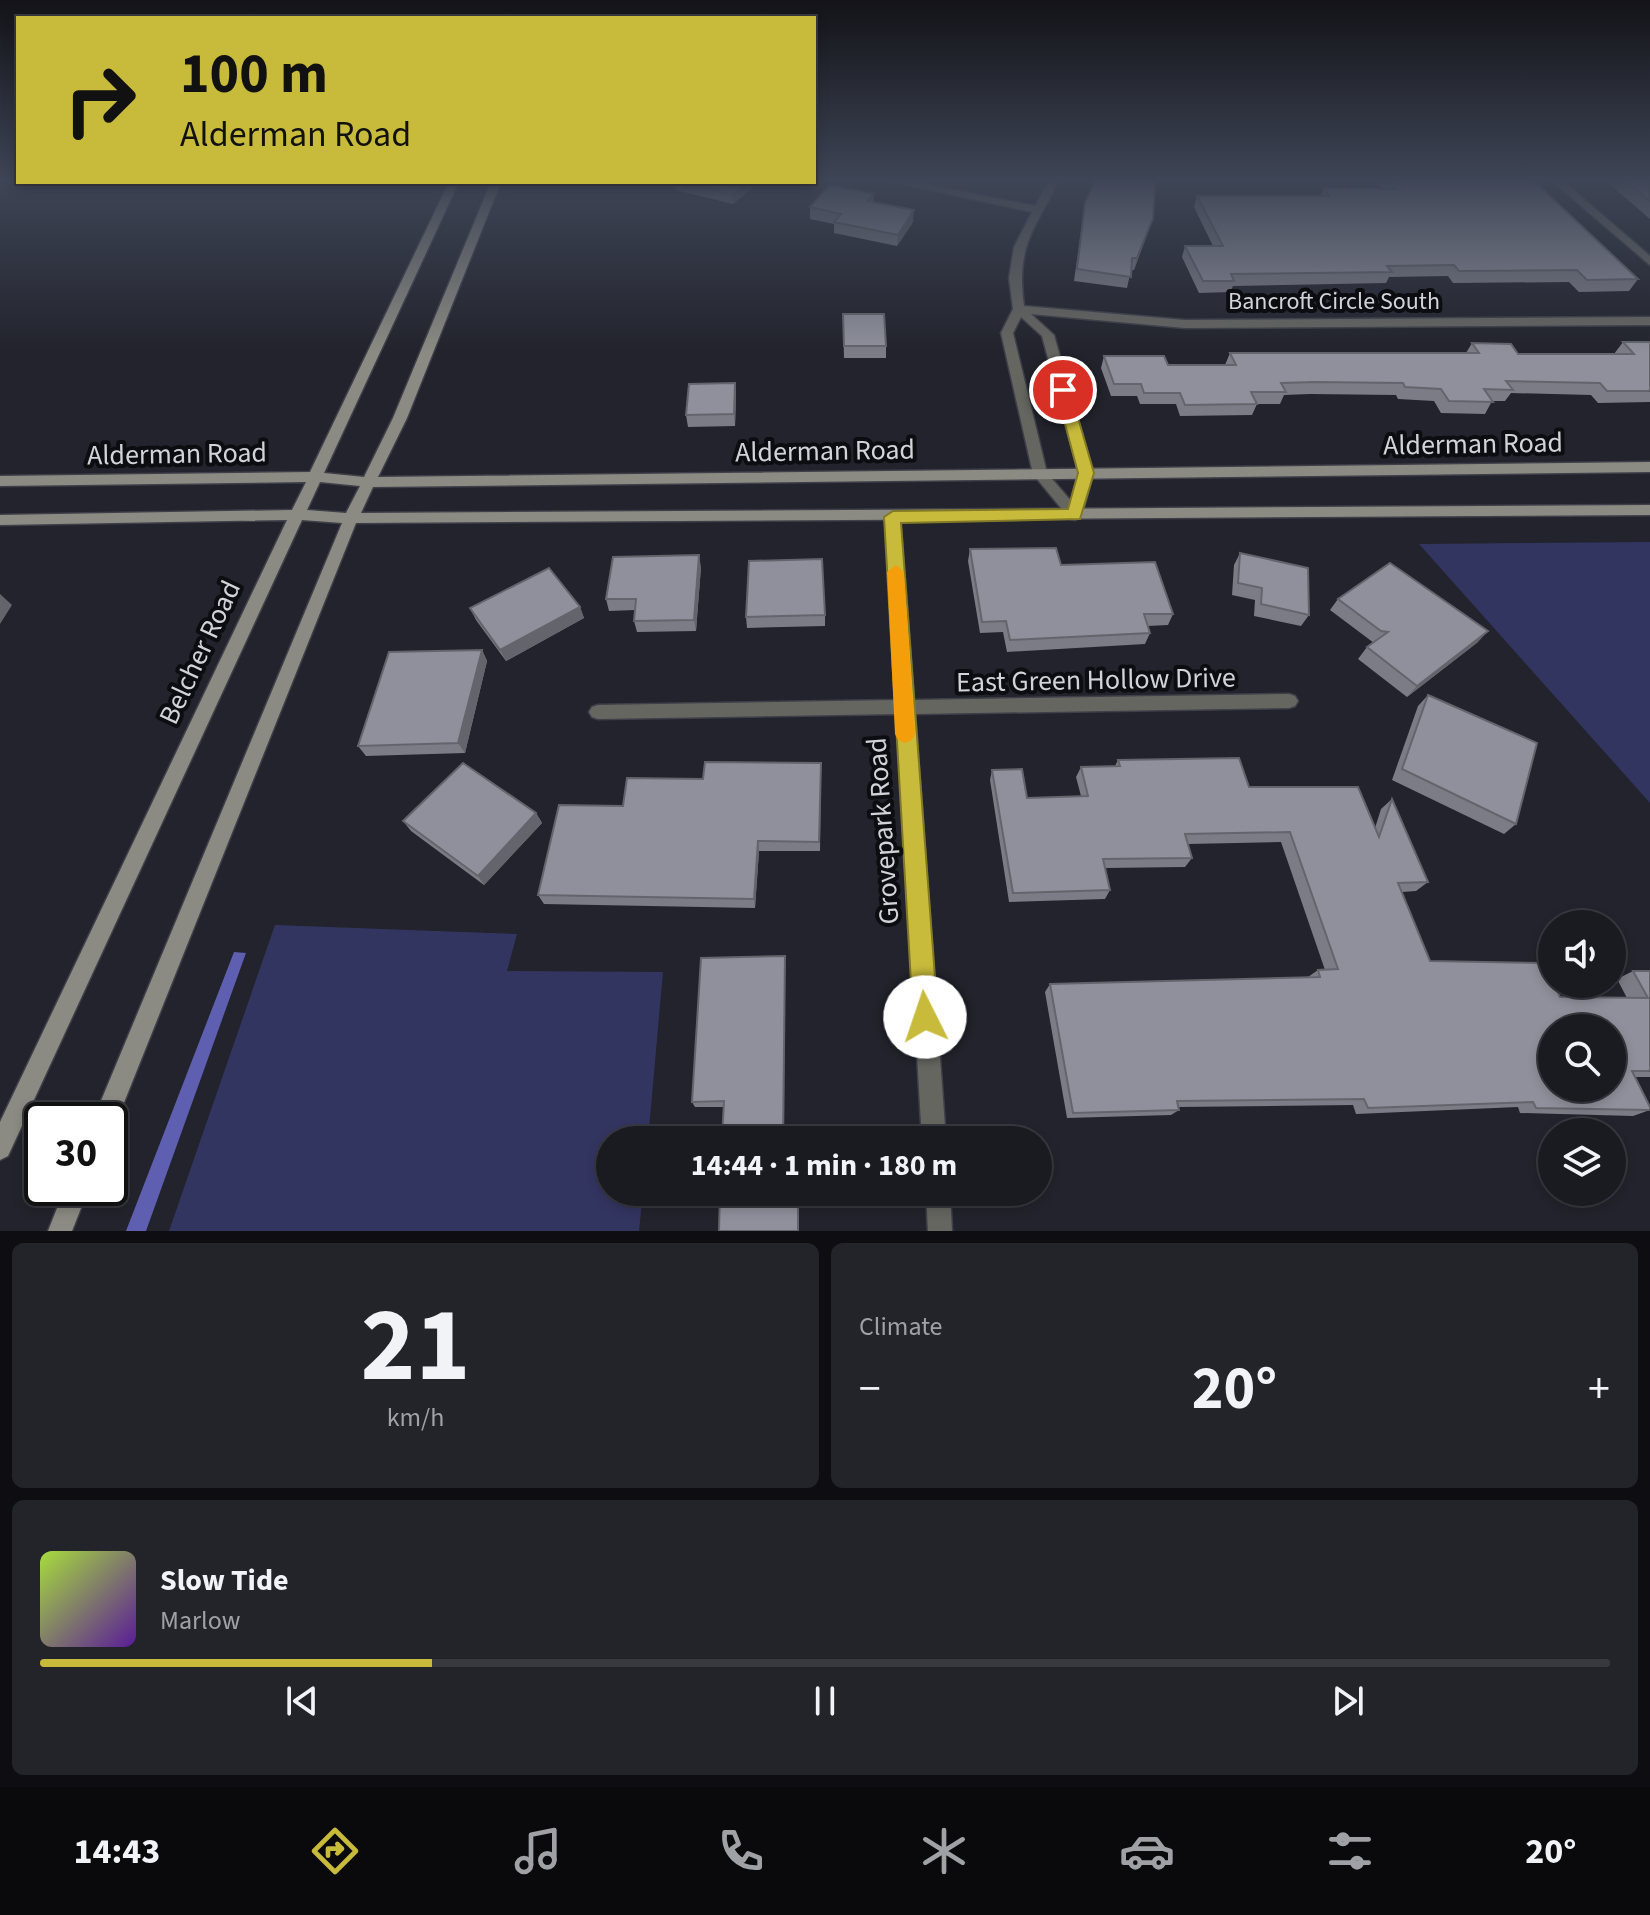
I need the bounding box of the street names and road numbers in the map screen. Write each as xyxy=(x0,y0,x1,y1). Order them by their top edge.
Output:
street label: Bancroft Circle South xyxy=(1228,284,1440,319)
street label: Alderman Road xyxy=(1383,422,1563,466)
street label: Alderman Road xyxy=(735,429,915,473)
street label: Alderman Road xyxy=(87,432,267,476)
street label: Belcher Road xyxy=(149,574,251,731)
street label: East Green Hollow Drive xyxy=(956,658,1236,702)
street label: Grovepark Road xyxy=(857,736,909,926)

